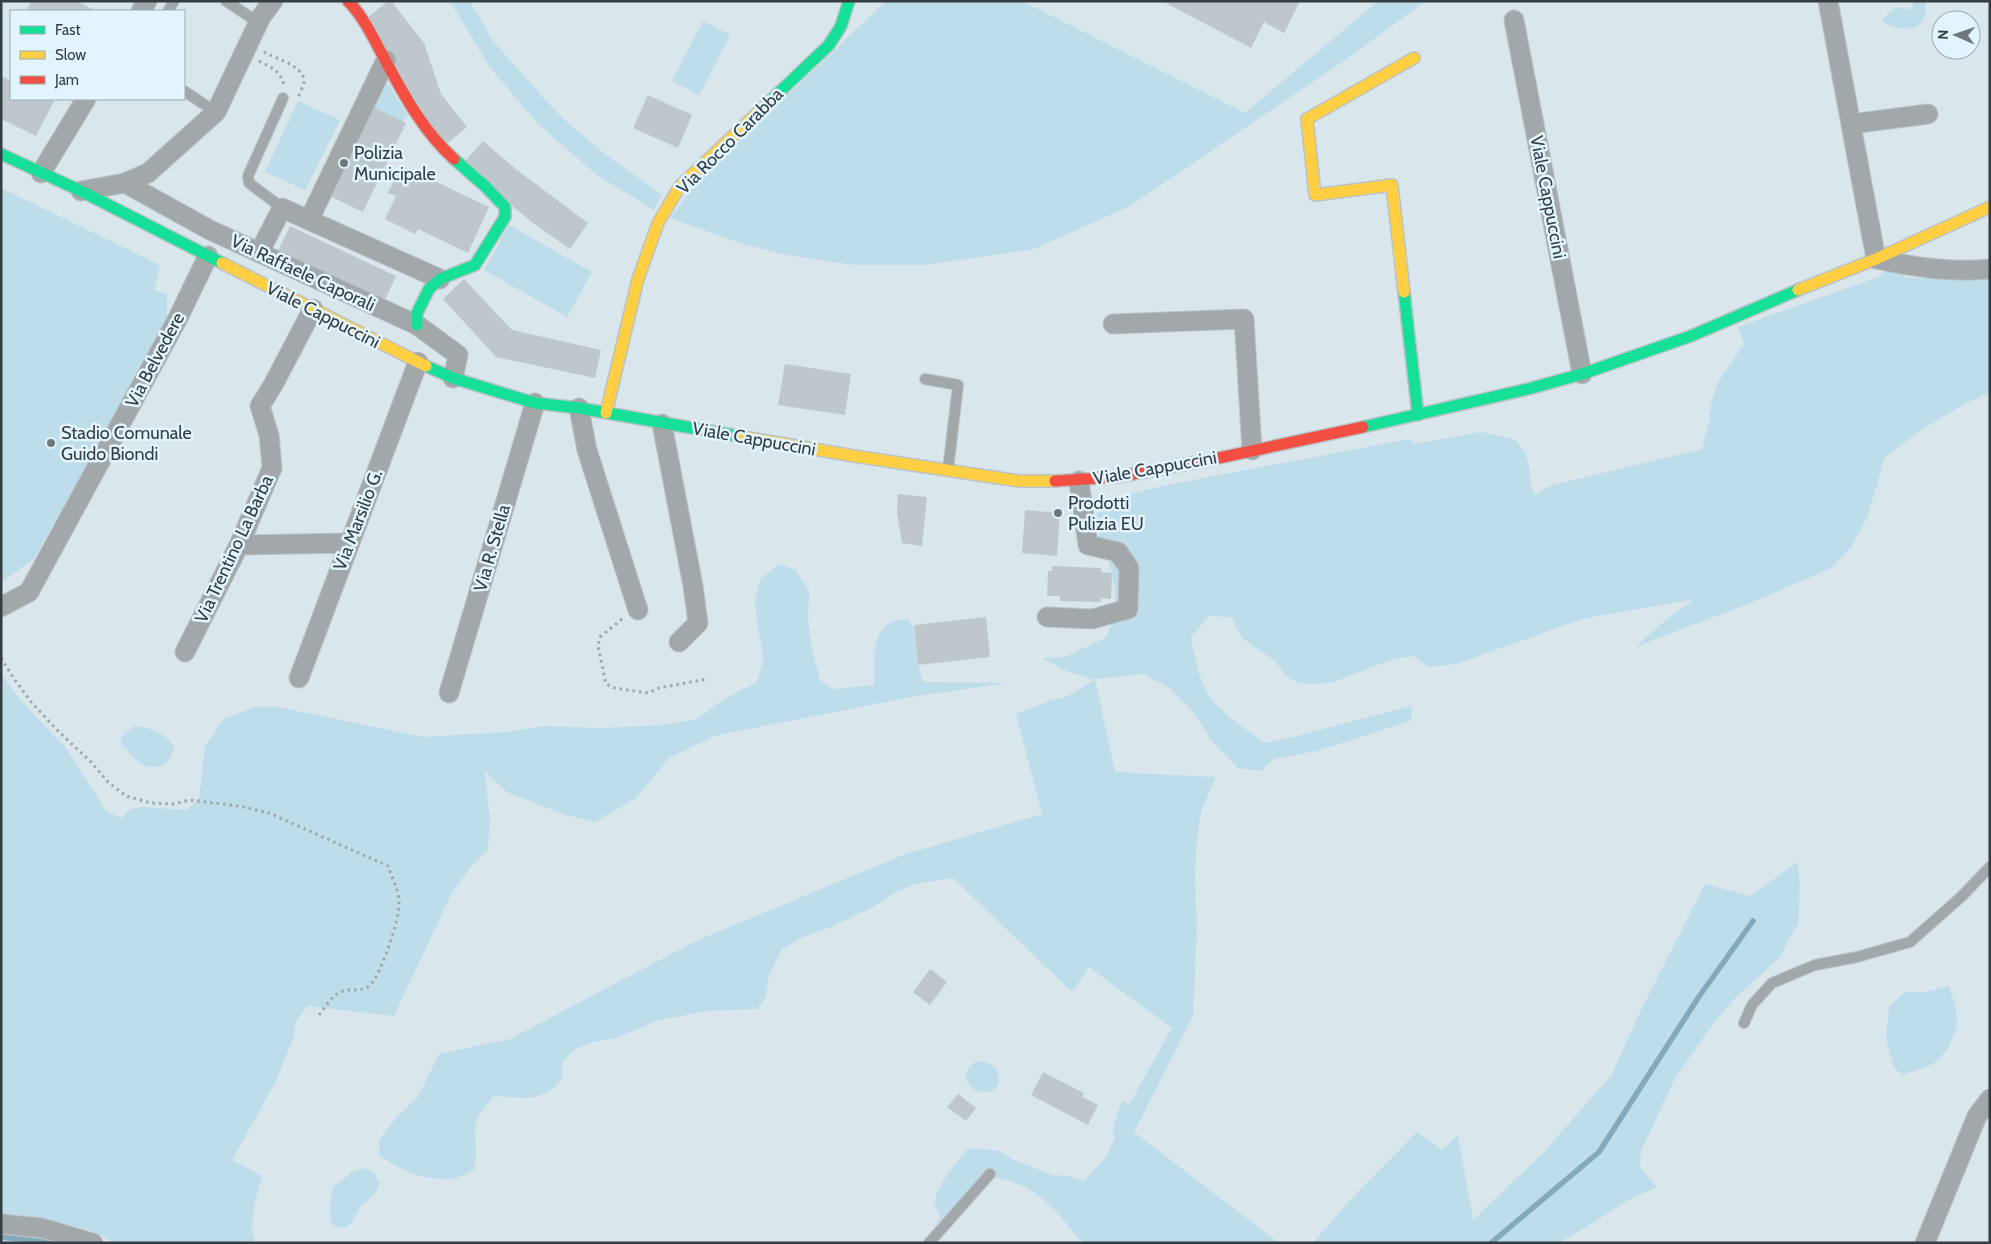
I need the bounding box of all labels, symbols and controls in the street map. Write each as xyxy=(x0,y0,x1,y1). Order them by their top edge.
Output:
legend xyxy=(10,10,185,100)
north arrow xyxy=(1931,10,1981,60)
text: Fast xyxy=(55,21,80,39)
text: N xyxy=(1934,29,1952,40)
text: Slow xyxy=(55,46,86,64)
text: Jam xyxy=(54,71,79,89)
street label: Via Rocco Carabba xyxy=(672,83,788,199)
street label: Viale Cappuccini xyxy=(1525,134,1571,260)
place label: Polizia Municipale xyxy=(354,142,436,185)
marker: Polizia Municipale xyxy=(338,157,350,169)
street label: Via Raffaele Caporali xyxy=(227,230,379,316)
street label: Viale Cappuccini xyxy=(262,277,384,353)
street label: Via Belvedere xyxy=(121,309,189,411)
street label: Viale Cappuccini xyxy=(691,417,817,461)
place label: Stadio Comunale Guido Biondi xyxy=(61,422,192,465)
marker: Stadio Comunale Guido Biondi xyxy=(45,437,57,449)
street label: Viale Cappuccini xyxy=(1092,446,1218,490)
street label: Via Marsilio G. xyxy=(329,466,387,574)
street label: Via Trentino La Barba xyxy=(190,471,278,626)
place label: Prodotti Pulizia EU xyxy=(1068,492,1144,535)
street label: Via R. Stella xyxy=(469,502,515,594)
marker: Prodotti Pulizia EU xyxy=(1052,507,1064,519)

